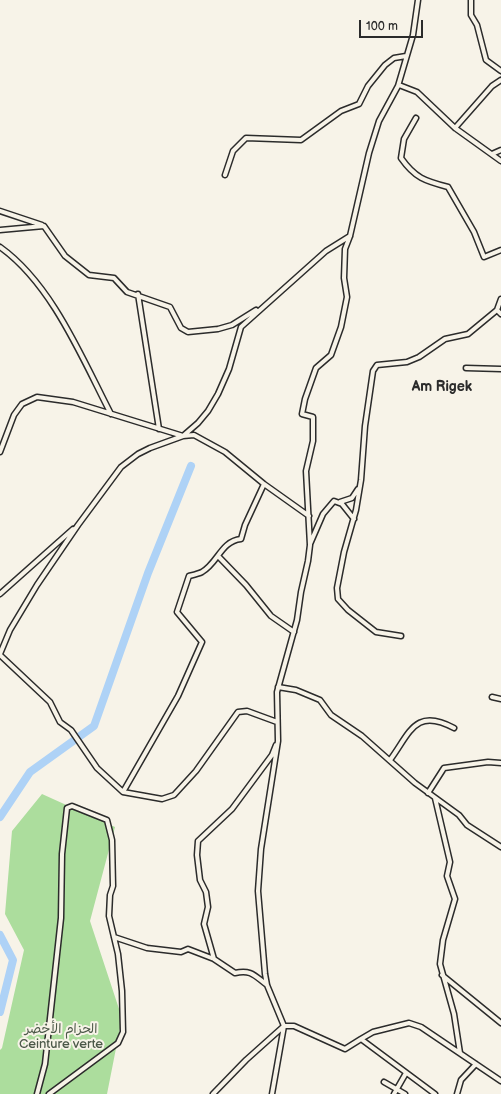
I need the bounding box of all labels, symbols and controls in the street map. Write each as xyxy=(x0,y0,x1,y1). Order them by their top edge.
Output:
scale bar xyxy=(361,12,425,38)
text: 100 m xyxy=(366,19,398,34)
district label: Am Rigek xyxy=(412,379,472,395)
park label: الحزام الأخضر Ceinture verte xyxy=(19,1022,103,1053)

